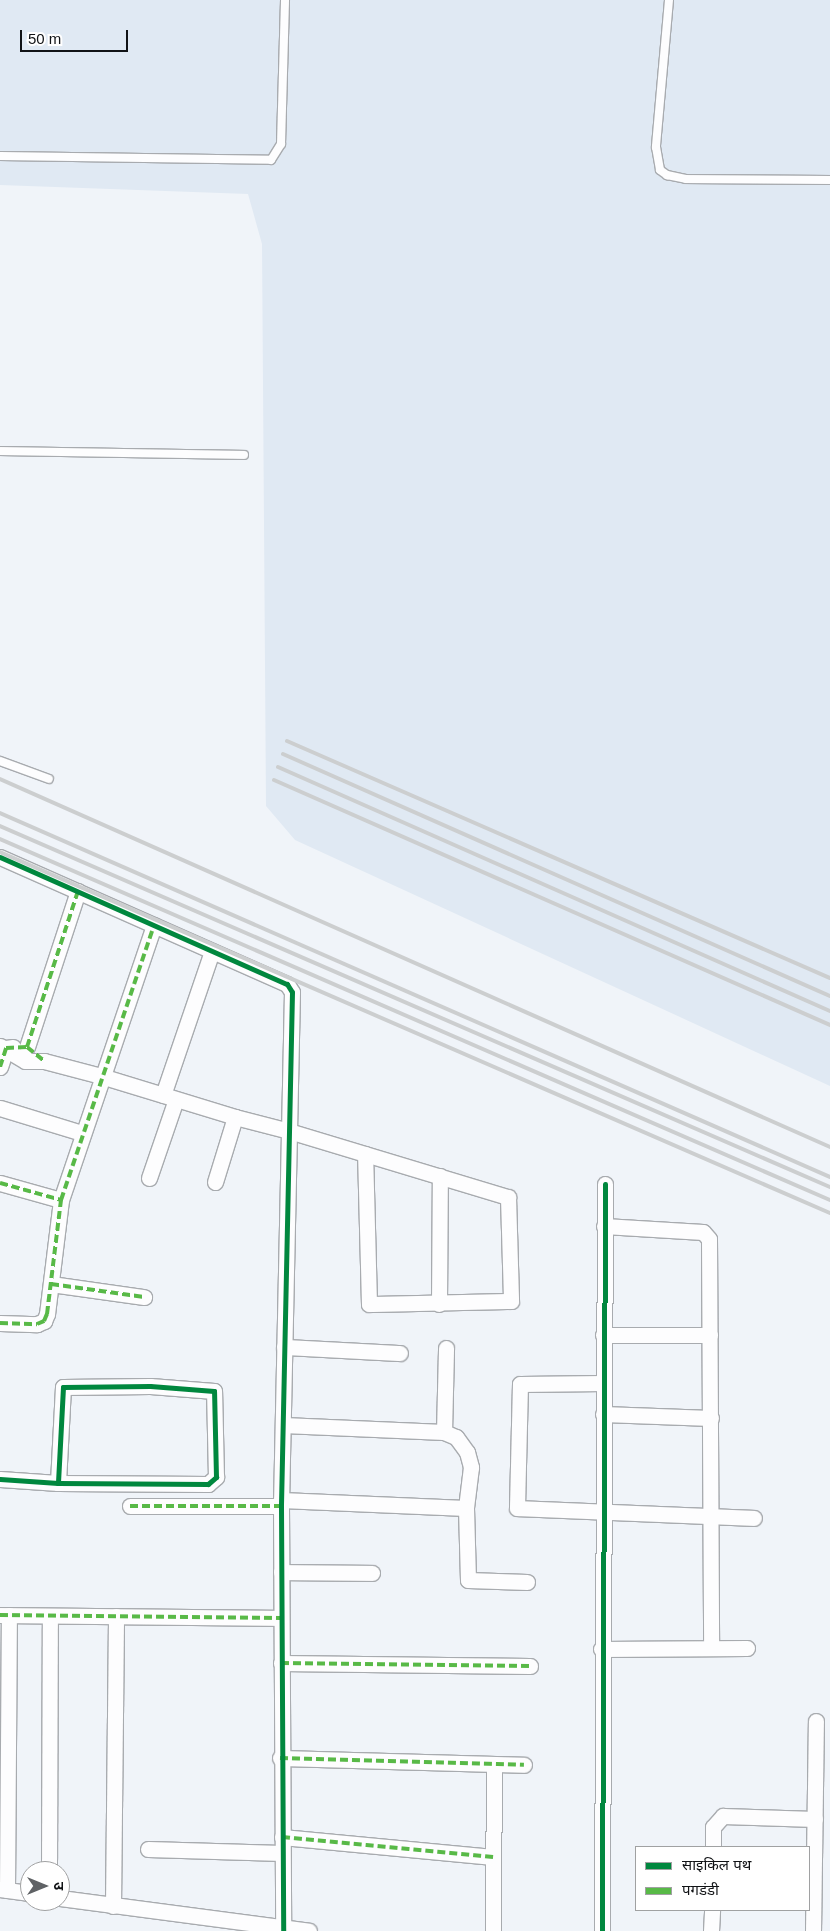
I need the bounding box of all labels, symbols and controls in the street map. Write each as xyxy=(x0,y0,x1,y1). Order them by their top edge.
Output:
scale bar xyxy=(22,20,130,52)
text: 50 m xyxy=(28,30,61,47)
legend xyxy=(635,1846,810,1911)
text: साइकिल पथ xyxy=(682,1856,751,1873)
north arrow xyxy=(20,1861,70,1911)
text: पगडंडी xyxy=(682,1881,719,1898)
text: उ xyxy=(51,1882,67,1890)

